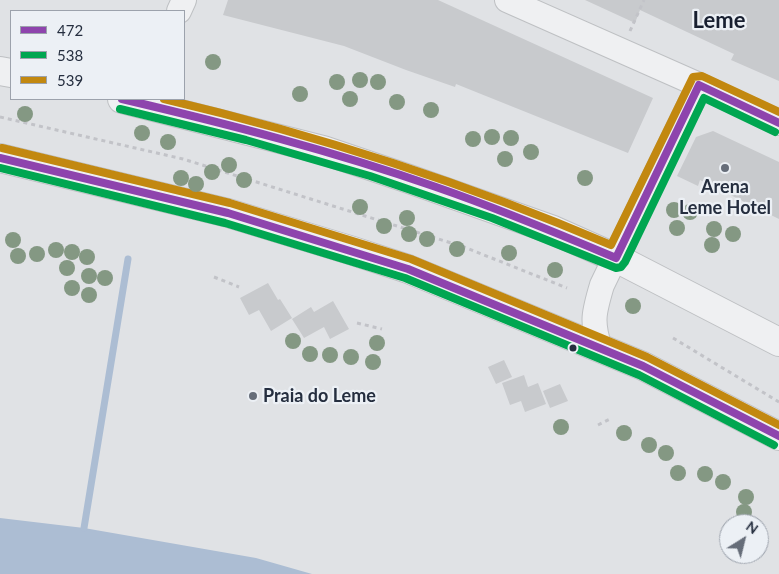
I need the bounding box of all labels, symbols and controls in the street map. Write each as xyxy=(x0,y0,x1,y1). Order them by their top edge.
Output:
district label: Leme xyxy=(693,8,745,34)
legend xyxy=(10,10,185,100)
text: 472 xyxy=(57,21,83,39)
text: 538 xyxy=(57,46,83,64)
text: 539 xyxy=(57,71,83,89)
marker: Arena Leme Hotel xyxy=(719,162,731,174)
place label: Arena Leme Hotel xyxy=(679,176,771,218)
unlabelled marker xyxy=(568,343,578,353)
place label: Praia do Leme xyxy=(263,385,376,407)
marker: Praia do Leme xyxy=(247,390,259,402)
north arrow xyxy=(719,514,769,564)
text: N xyxy=(743,517,762,537)

